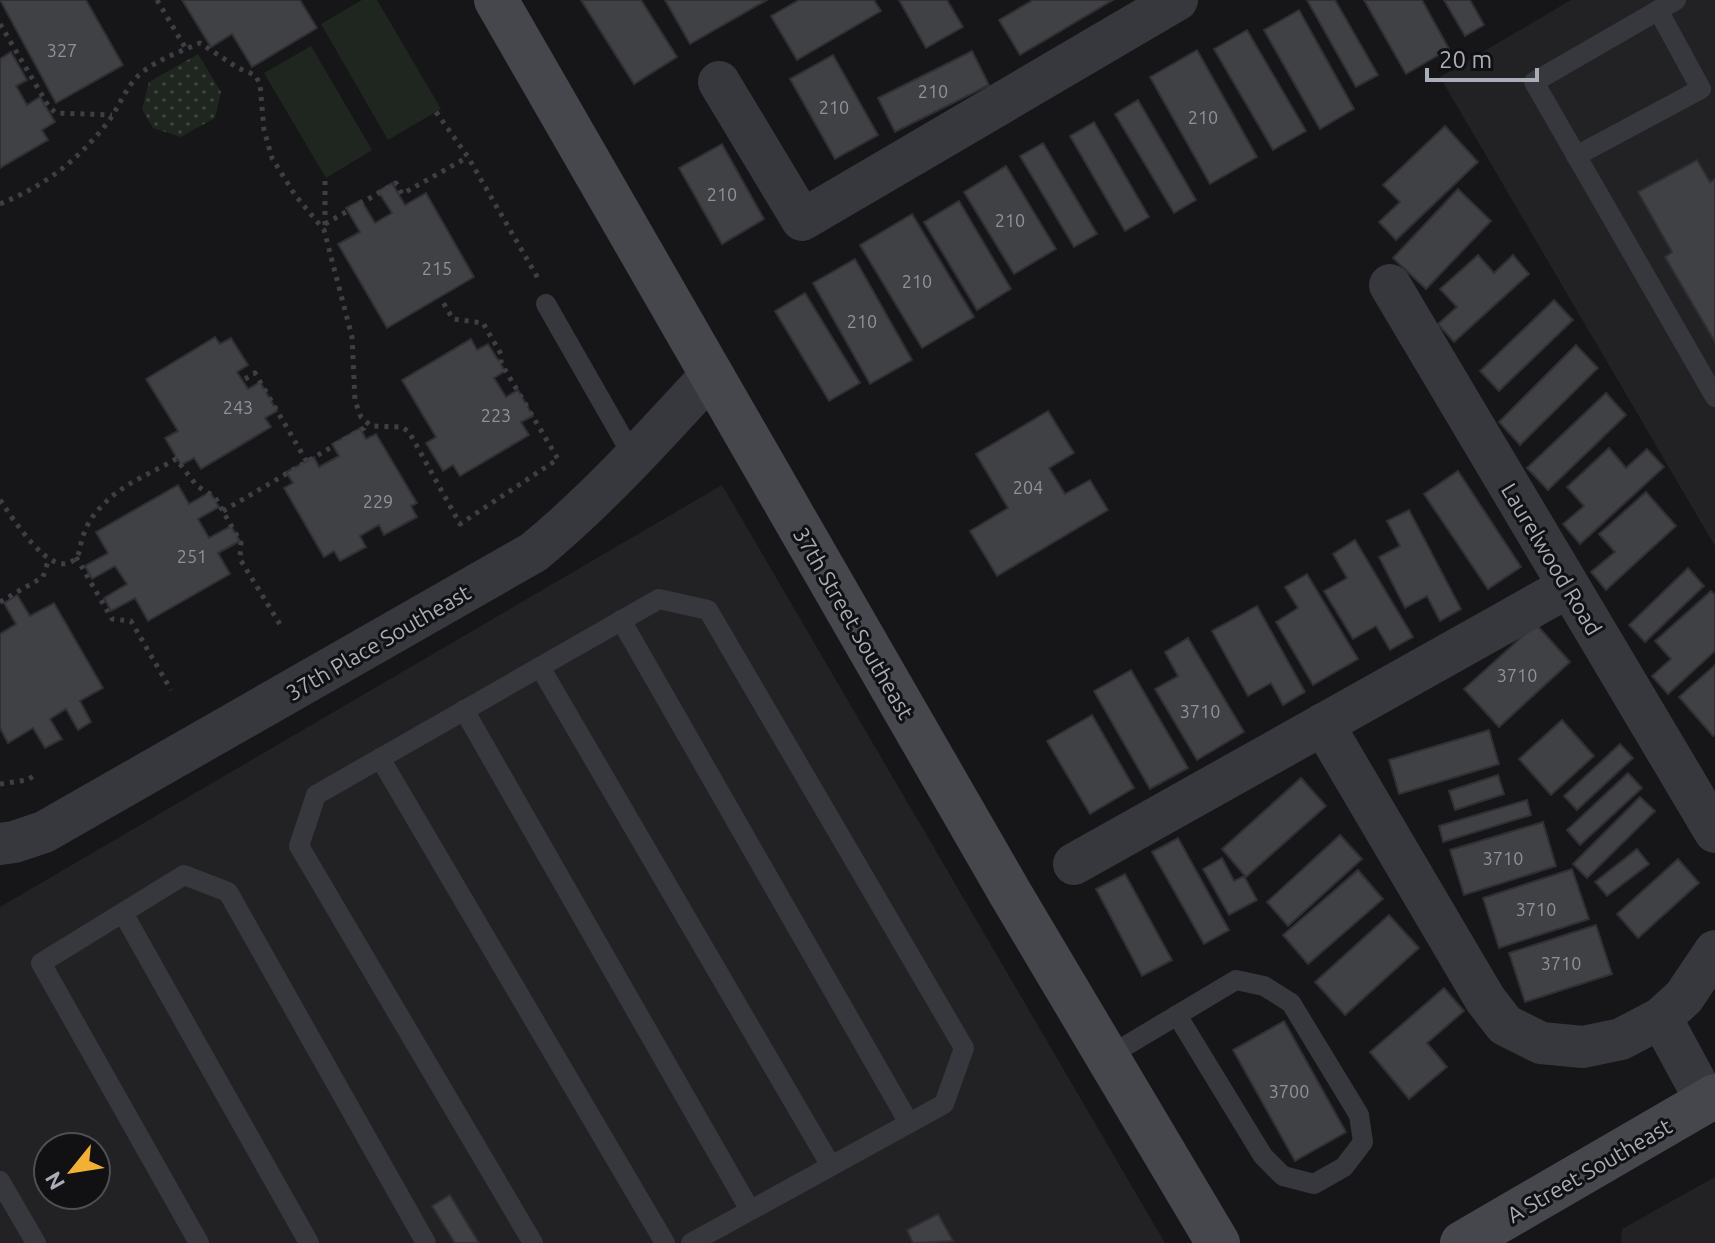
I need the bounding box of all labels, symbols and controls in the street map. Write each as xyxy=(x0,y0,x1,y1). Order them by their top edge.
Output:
scale bar xyxy=(1427,32,1537,82)
house number: 327 xyxy=(47,40,77,60)
text: 20 m xyxy=(1439,46,1492,73)
house number: 210 xyxy=(918,81,948,101)
house number: 210 xyxy=(819,97,849,117)
house number: 210 xyxy=(1188,107,1218,127)
house number: 210 xyxy=(707,184,737,204)
house number: 210 xyxy=(995,210,1025,230)
house number: 215 xyxy=(422,258,452,278)
house number: 210 xyxy=(902,271,932,291)
house number: 210 xyxy=(847,311,877,331)
house number: 243 xyxy=(223,397,253,417)
house number: 223 xyxy=(481,405,511,425)
house number: 204 xyxy=(1013,477,1043,497)
street label: Laurelwood Road xyxy=(1497,479,1607,639)
house number: 229 xyxy=(363,491,393,511)
street label: 37th Street Southeast xyxy=(789,523,919,724)
house number: 251 xyxy=(177,546,207,566)
street label: 37th Place Southeast xyxy=(281,579,475,705)
house number: 3710 xyxy=(1497,665,1537,685)
house number: 3710 xyxy=(1180,701,1220,721)
house number: 3710 xyxy=(1483,848,1523,868)
house number: 3710 xyxy=(1516,899,1556,919)
house number: 3710 xyxy=(1541,953,1581,973)
house number: 3700 xyxy=(1269,1081,1309,1101)
street label: A Street Southeast xyxy=(1502,1113,1676,1227)
north arrow xyxy=(32,1131,112,1211)
text: N xyxy=(39,1168,69,1195)

